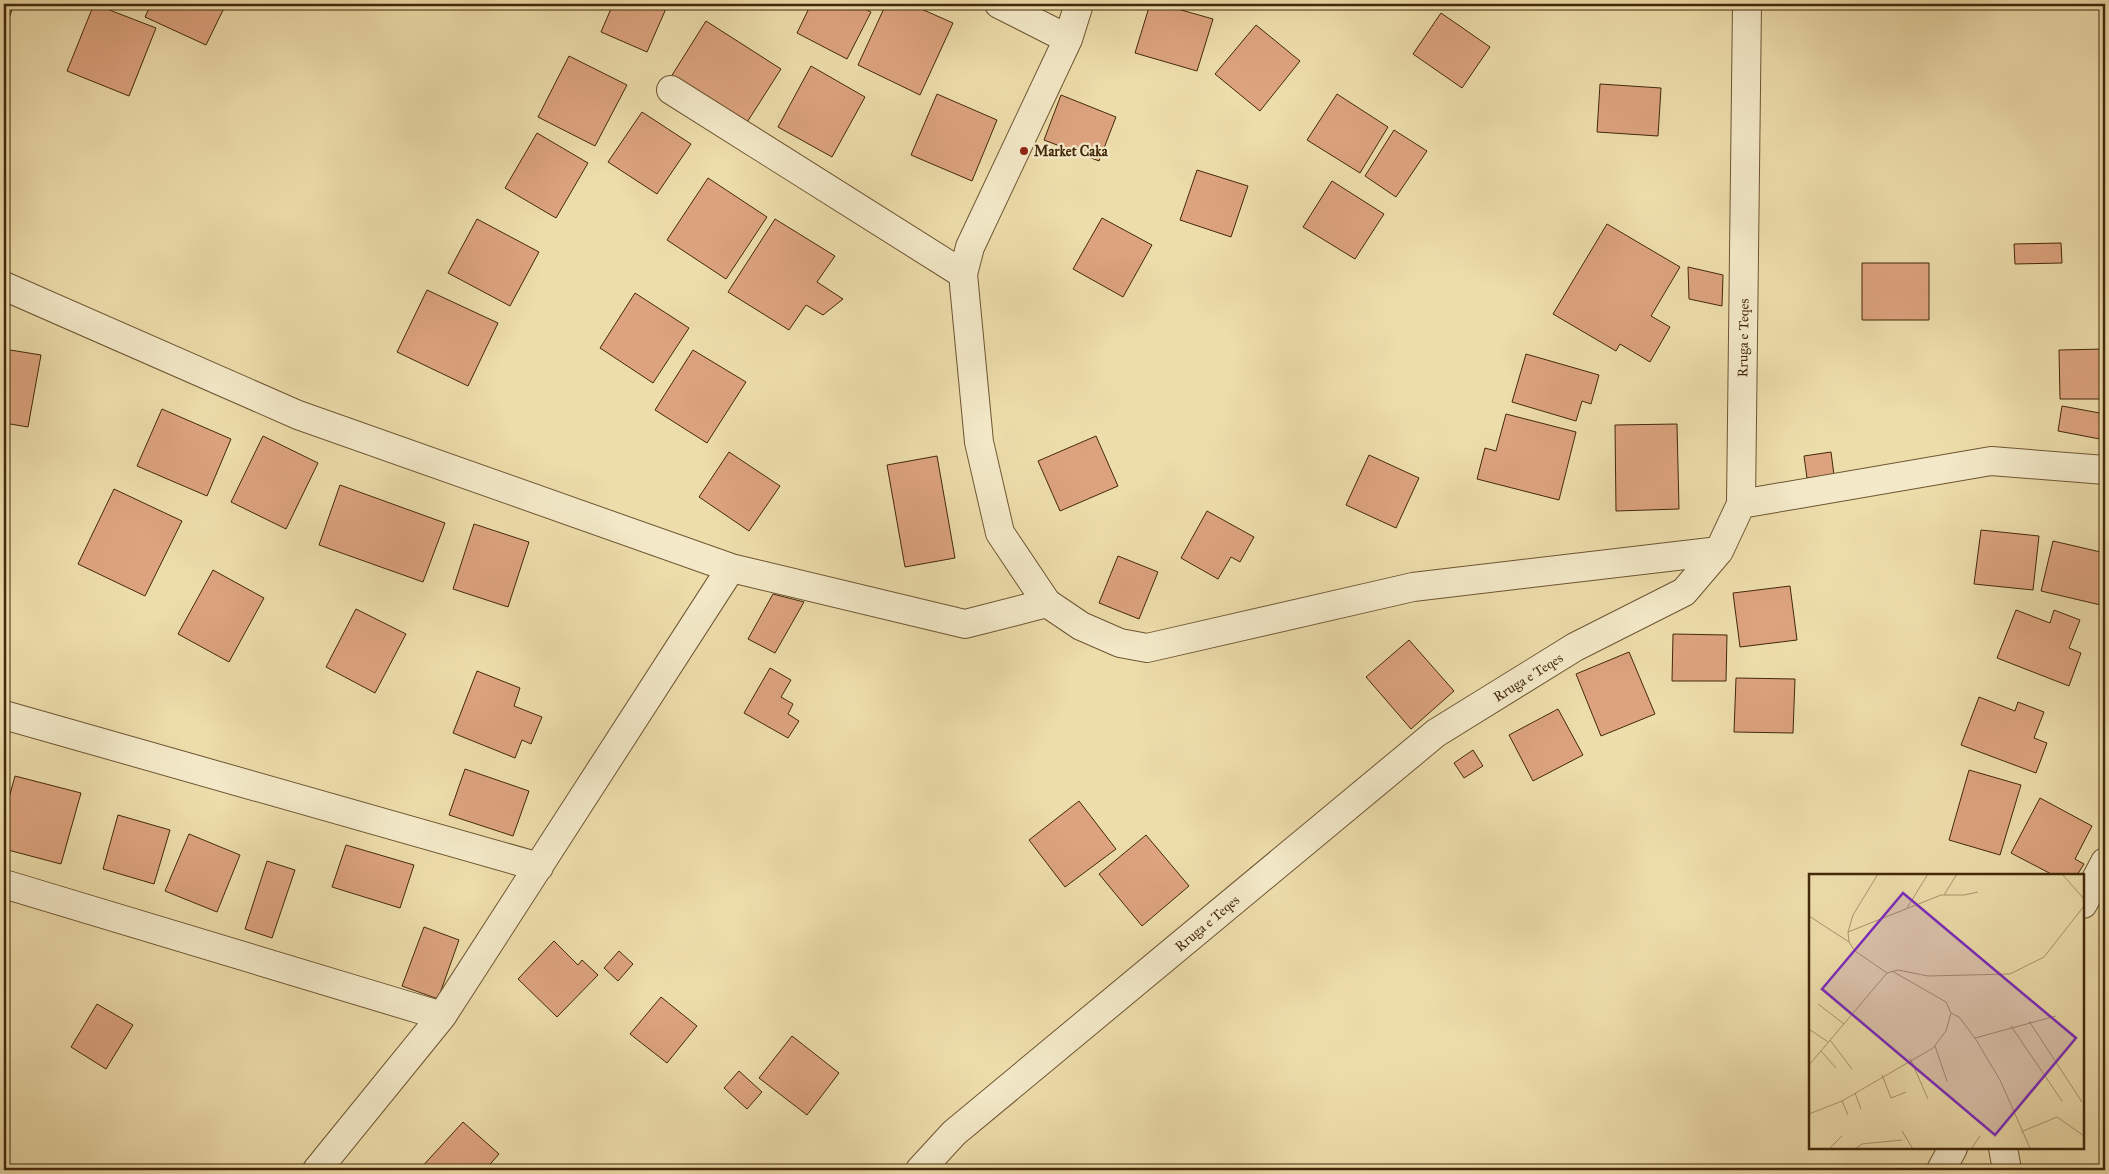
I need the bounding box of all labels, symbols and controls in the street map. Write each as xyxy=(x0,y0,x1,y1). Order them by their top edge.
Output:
place label: Market Caka xyxy=(1034,143,1109,160)
marker: Market Caka xyxy=(1018,145,1030,157)
street label: Rruga e Teqes xyxy=(1734,298,1754,378)
street label: Rruga e Teqes xyxy=(1490,649,1567,706)
inset map xyxy=(1809,874,2084,1149)
street label: Rruga e Teqes xyxy=(1172,892,1244,956)

